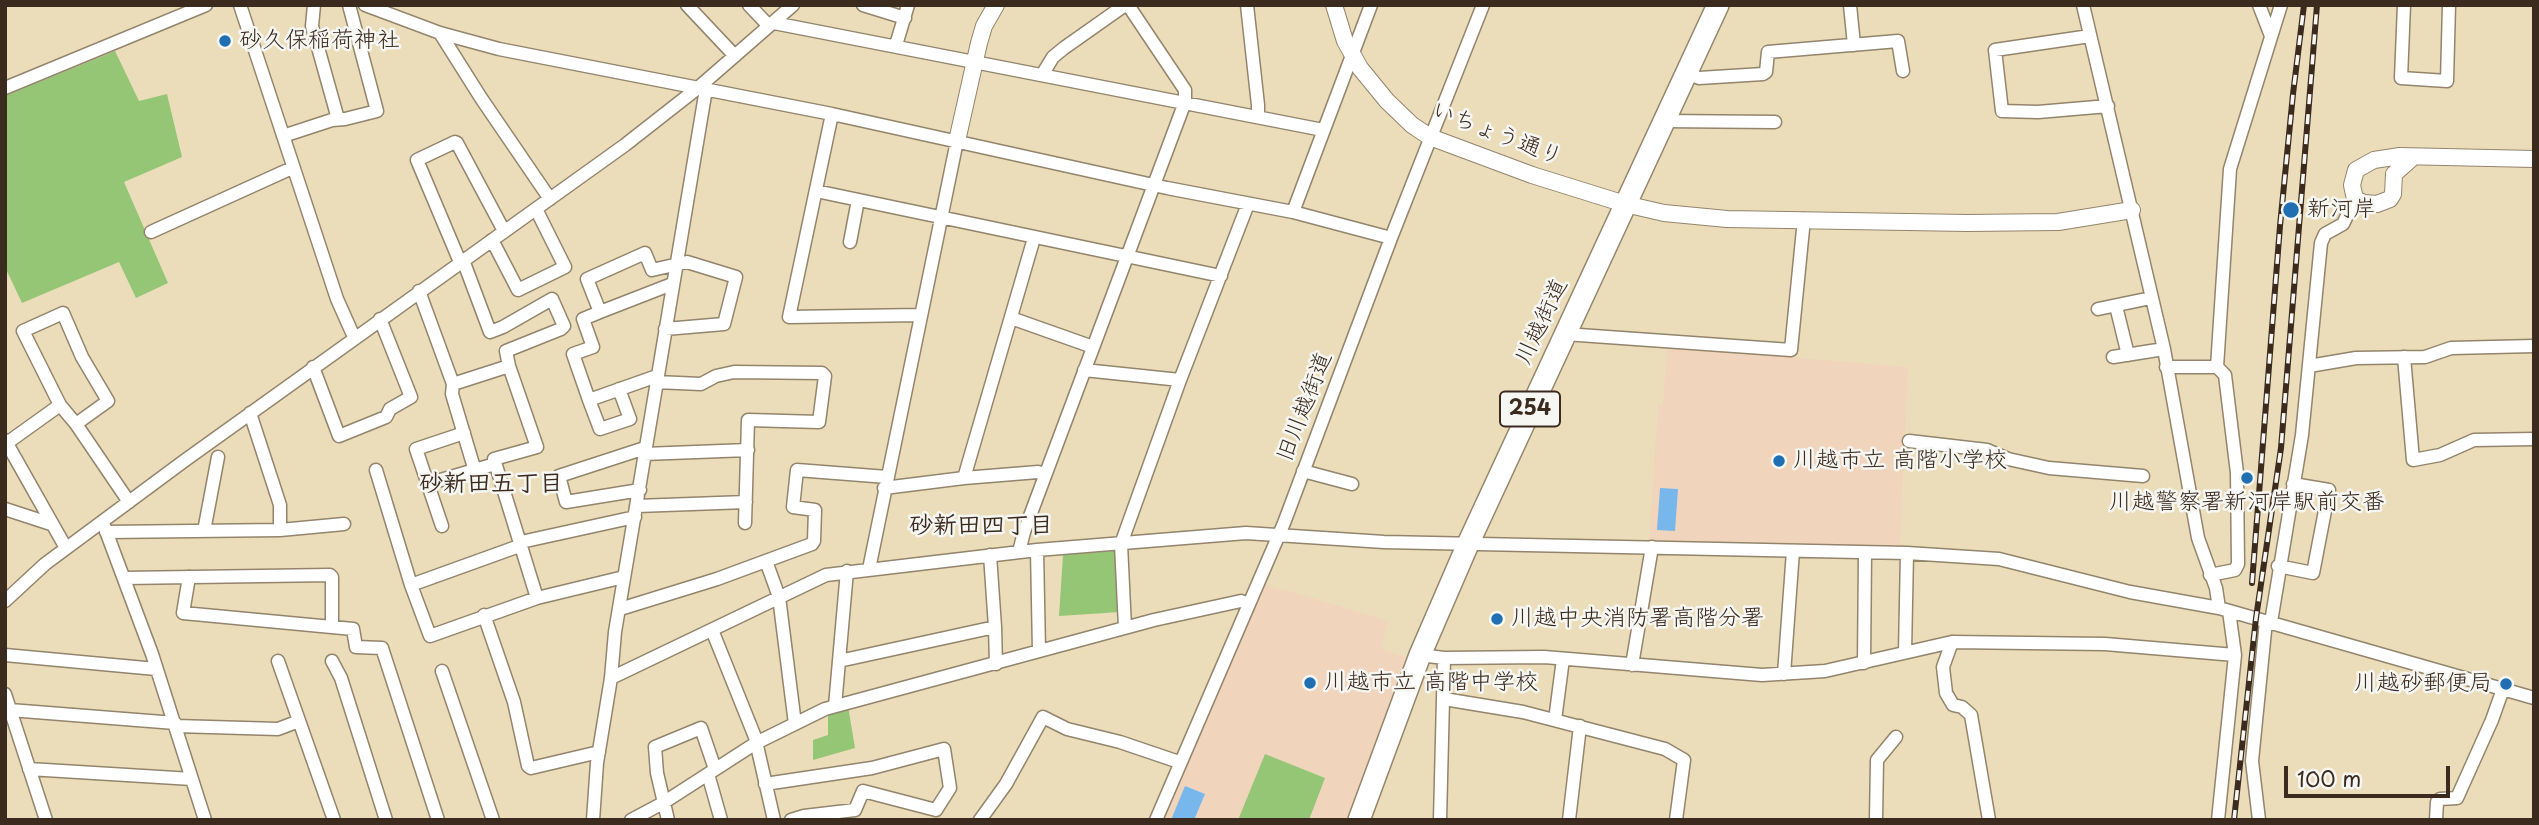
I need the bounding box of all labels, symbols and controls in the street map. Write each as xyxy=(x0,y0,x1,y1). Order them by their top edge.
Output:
place label: 砂久保稲荷神社 xyxy=(239,27,400,55)
marker: 砂久保稲荷神社 xyxy=(217,33,233,49)
street label: いちょう通り xyxy=(1428,96,1566,172)
place label: 新河岸 xyxy=(2307,196,2376,224)
marker: 新河岸 xyxy=(2281,200,2301,220)
street label: 川越街道 xyxy=(1510,274,1574,370)
street label: 旧川越街道 xyxy=(1272,348,1338,466)
road number: 254 xyxy=(1500,392,1560,426)
place label: 川越市立 高階小学校 xyxy=(1793,447,2007,475)
marker: 川越市立 高階小学校 xyxy=(1771,453,1787,469)
district label: 砂新田五丁目 xyxy=(419,470,563,498)
marker: 川越警察署新河岸駅前交番 xyxy=(2239,470,2255,486)
place label: 川越警察署新河岸駅前交番 xyxy=(2109,489,2385,517)
district label: 砂新田四丁目 xyxy=(909,512,1053,540)
place label: 川越中央消防署高階分署 xyxy=(1511,605,1764,633)
marker: 川越中央消防署高階分署 xyxy=(1489,611,1505,627)
place label: 川越市立 高階中学校 xyxy=(1324,669,1538,697)
place label: 川越砂郵便局 xyxy=(2354,670,2492,698)
marker: 川越市立 高階中学校 xyxy=(1302,675,1318,691)
marker: 川越砂郵便局 xyxy=(2498,676,2514,692)
scale bar xyxy=(2287,752,2453,796)
text: 100 m xyxy=(2297,762,2361,794)

